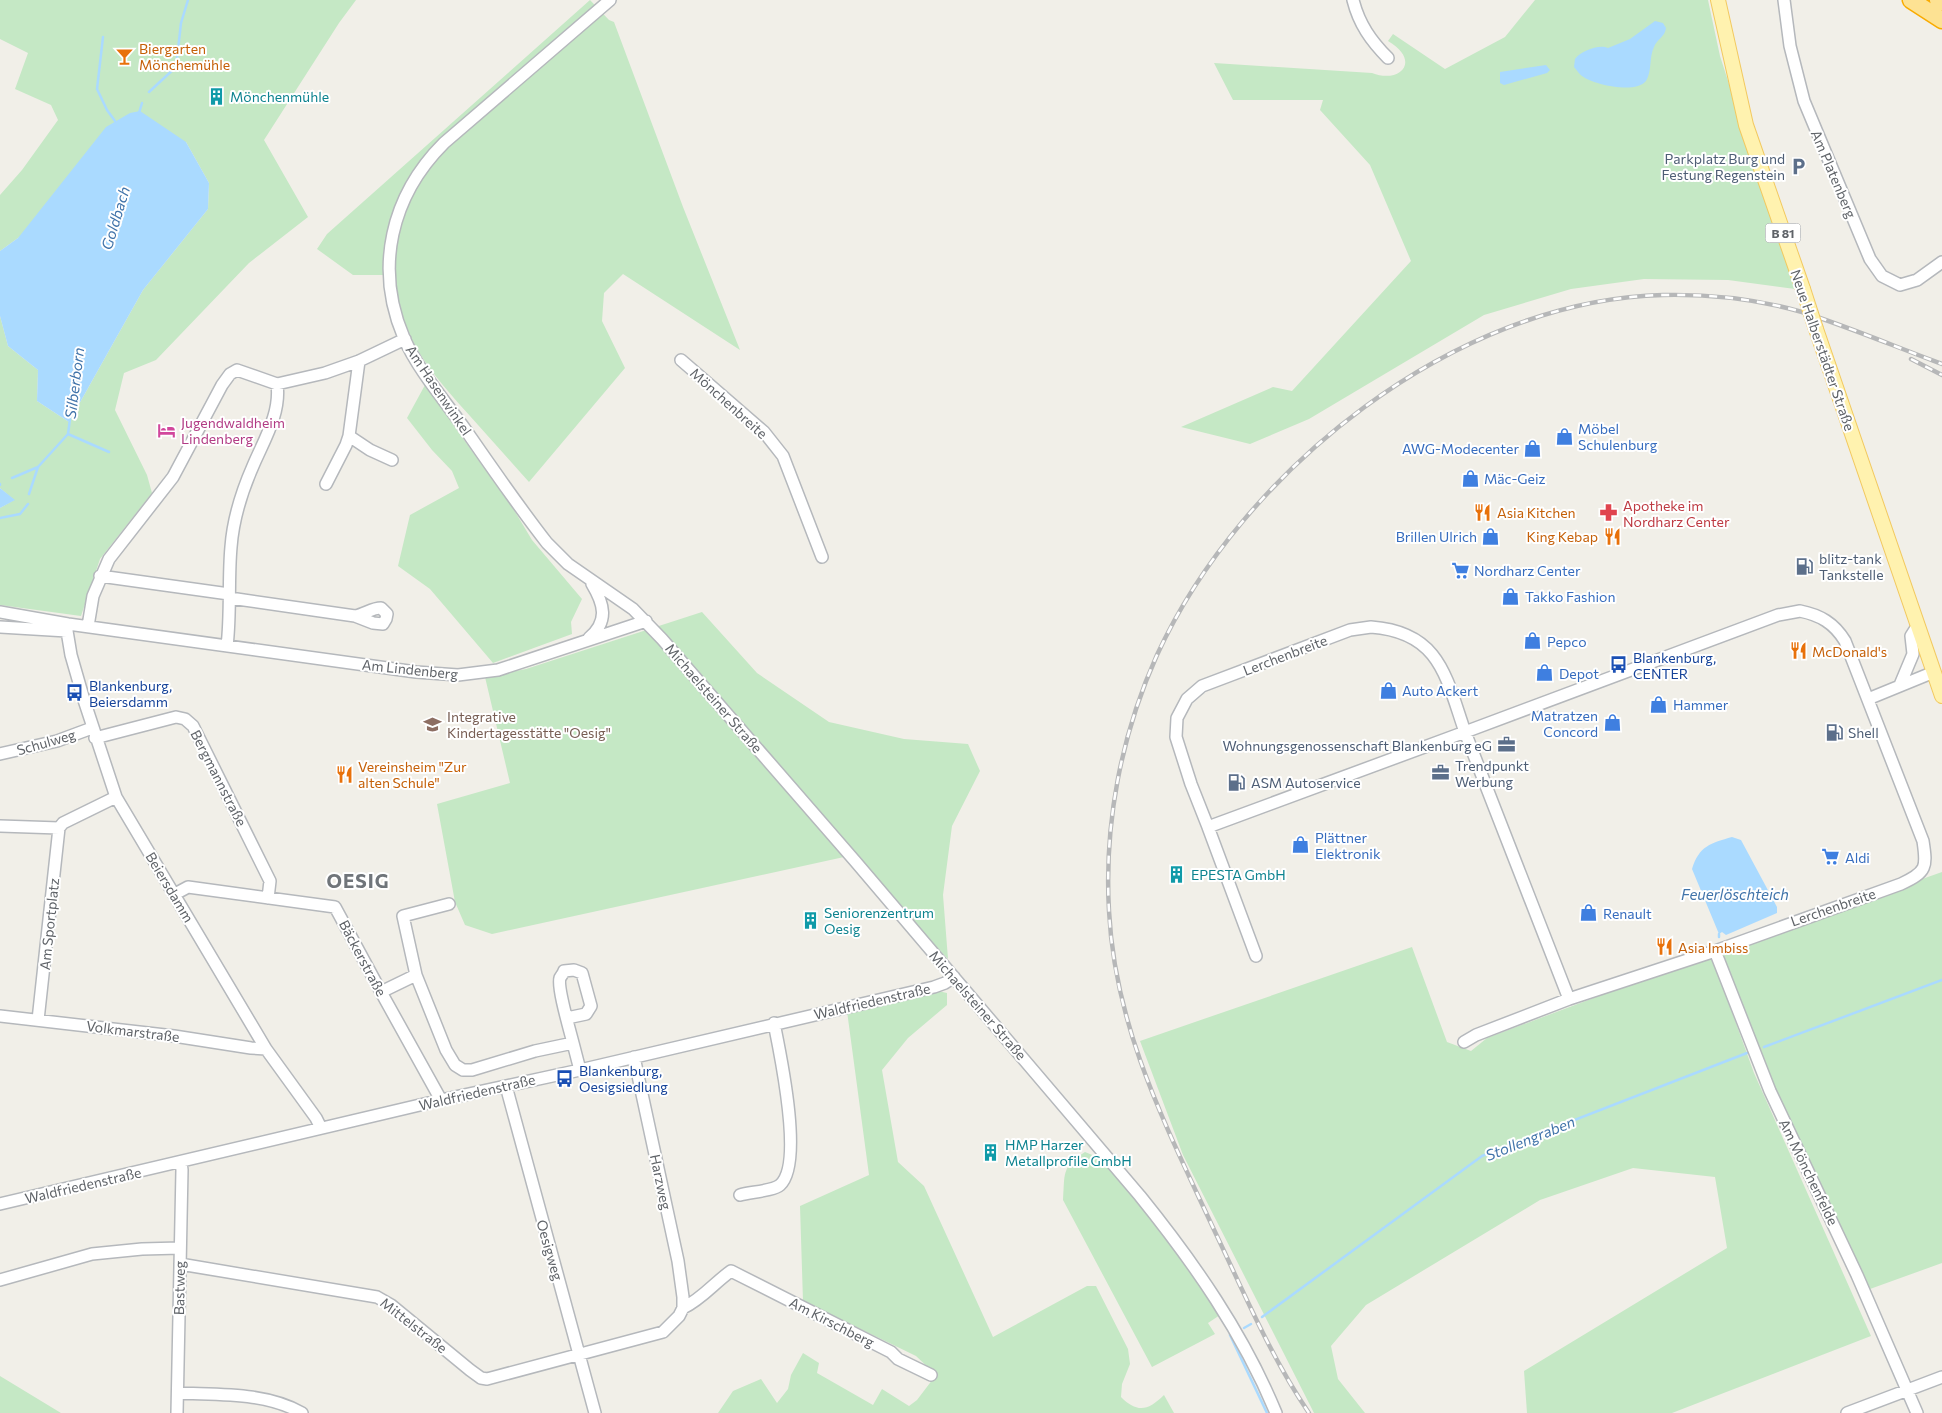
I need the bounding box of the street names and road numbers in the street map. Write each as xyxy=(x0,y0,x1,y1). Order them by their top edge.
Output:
street label: Am Platenberg xyxy=(1808,127,1860,221)
road number: B 81 xyxy=(1766,224,1800,242)
street label: Neue Halberstädter Straße xyxy=(1787,267,1859,433)
street label: Am Hasenwinkel xyxy=(403,342,475,438)
street label: Mönchenbreite xyxy=(687,364,771,442)
street label: Lerchenbreite xyxy=(1241,631,1329,679)
street label: Michaelsteiner Straße xyxy=(662,640,766,756)
street label: Am Lindenberg xyxy=(361,656,459,683)
street label: Schulweg xyxy=(15,725,78,759)
street label: Bergmannstraße xyxy=(187,727,251,829)
street label: Beiersdamm xyxy=(142,849,198,925)
street label: Am Sportplatz xyxy=(36,877,62,971)
street label: Lerchenbreite xyxy=(1788,885,1878,929)
street label: Bäckerstraße xyxy=(336,917,390,999)
street label: Michaelsteiner Straße xyxy=(926,947,1030,1063)
street label: Waldfriedenstraße xyxy=(812,979,932,1023)
street label: Volkmarstraße xyxy=(85,1017,181,1045)
street label: Waldfriedenstraße xyxy=(417,1070,537,1114)
street label: Am Mönchenfelde xyxy=(1776,1116,1842,1228)
street label: Harzweg xyxy=(647,1153,675,1212)
street label: Waldfriedenstraße xyxy=(23,1163,143,1207)
street label: Oesigweg xyxy=(533,1218,567,1283)
street label: Bastweg xyxy=(170,1260,188,1315)
street label: Am Kirschberg xyxy=(787,1293,878,1351)
street label: Mittelstraße xyxy=(377,1294,451,1356)

